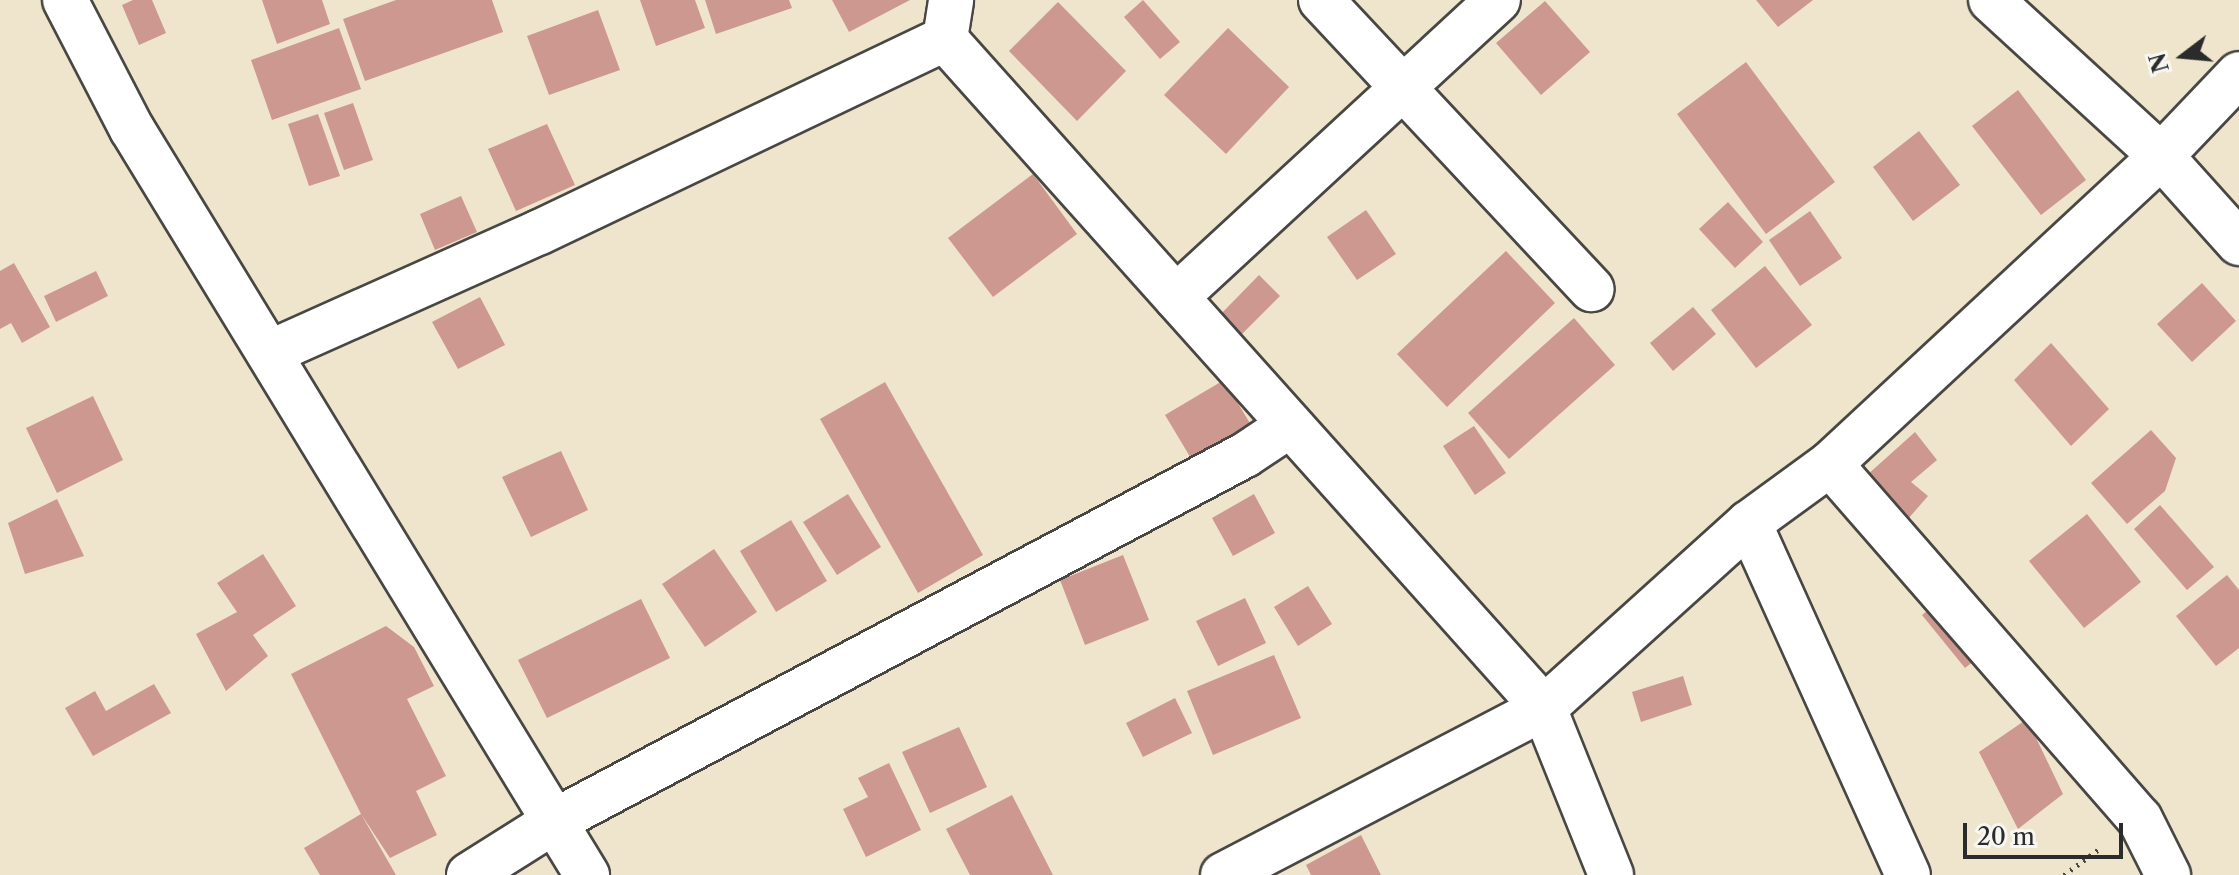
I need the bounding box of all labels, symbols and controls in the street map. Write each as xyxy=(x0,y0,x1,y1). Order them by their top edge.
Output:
north arrow xyxy=(2143,16,2223,96)
text: N xyxy=(2144,50,2175,76)
scale bar xyxy=(1967,807,2127,857)
text: 20 m xyxy=(1977,822,2035,851)

